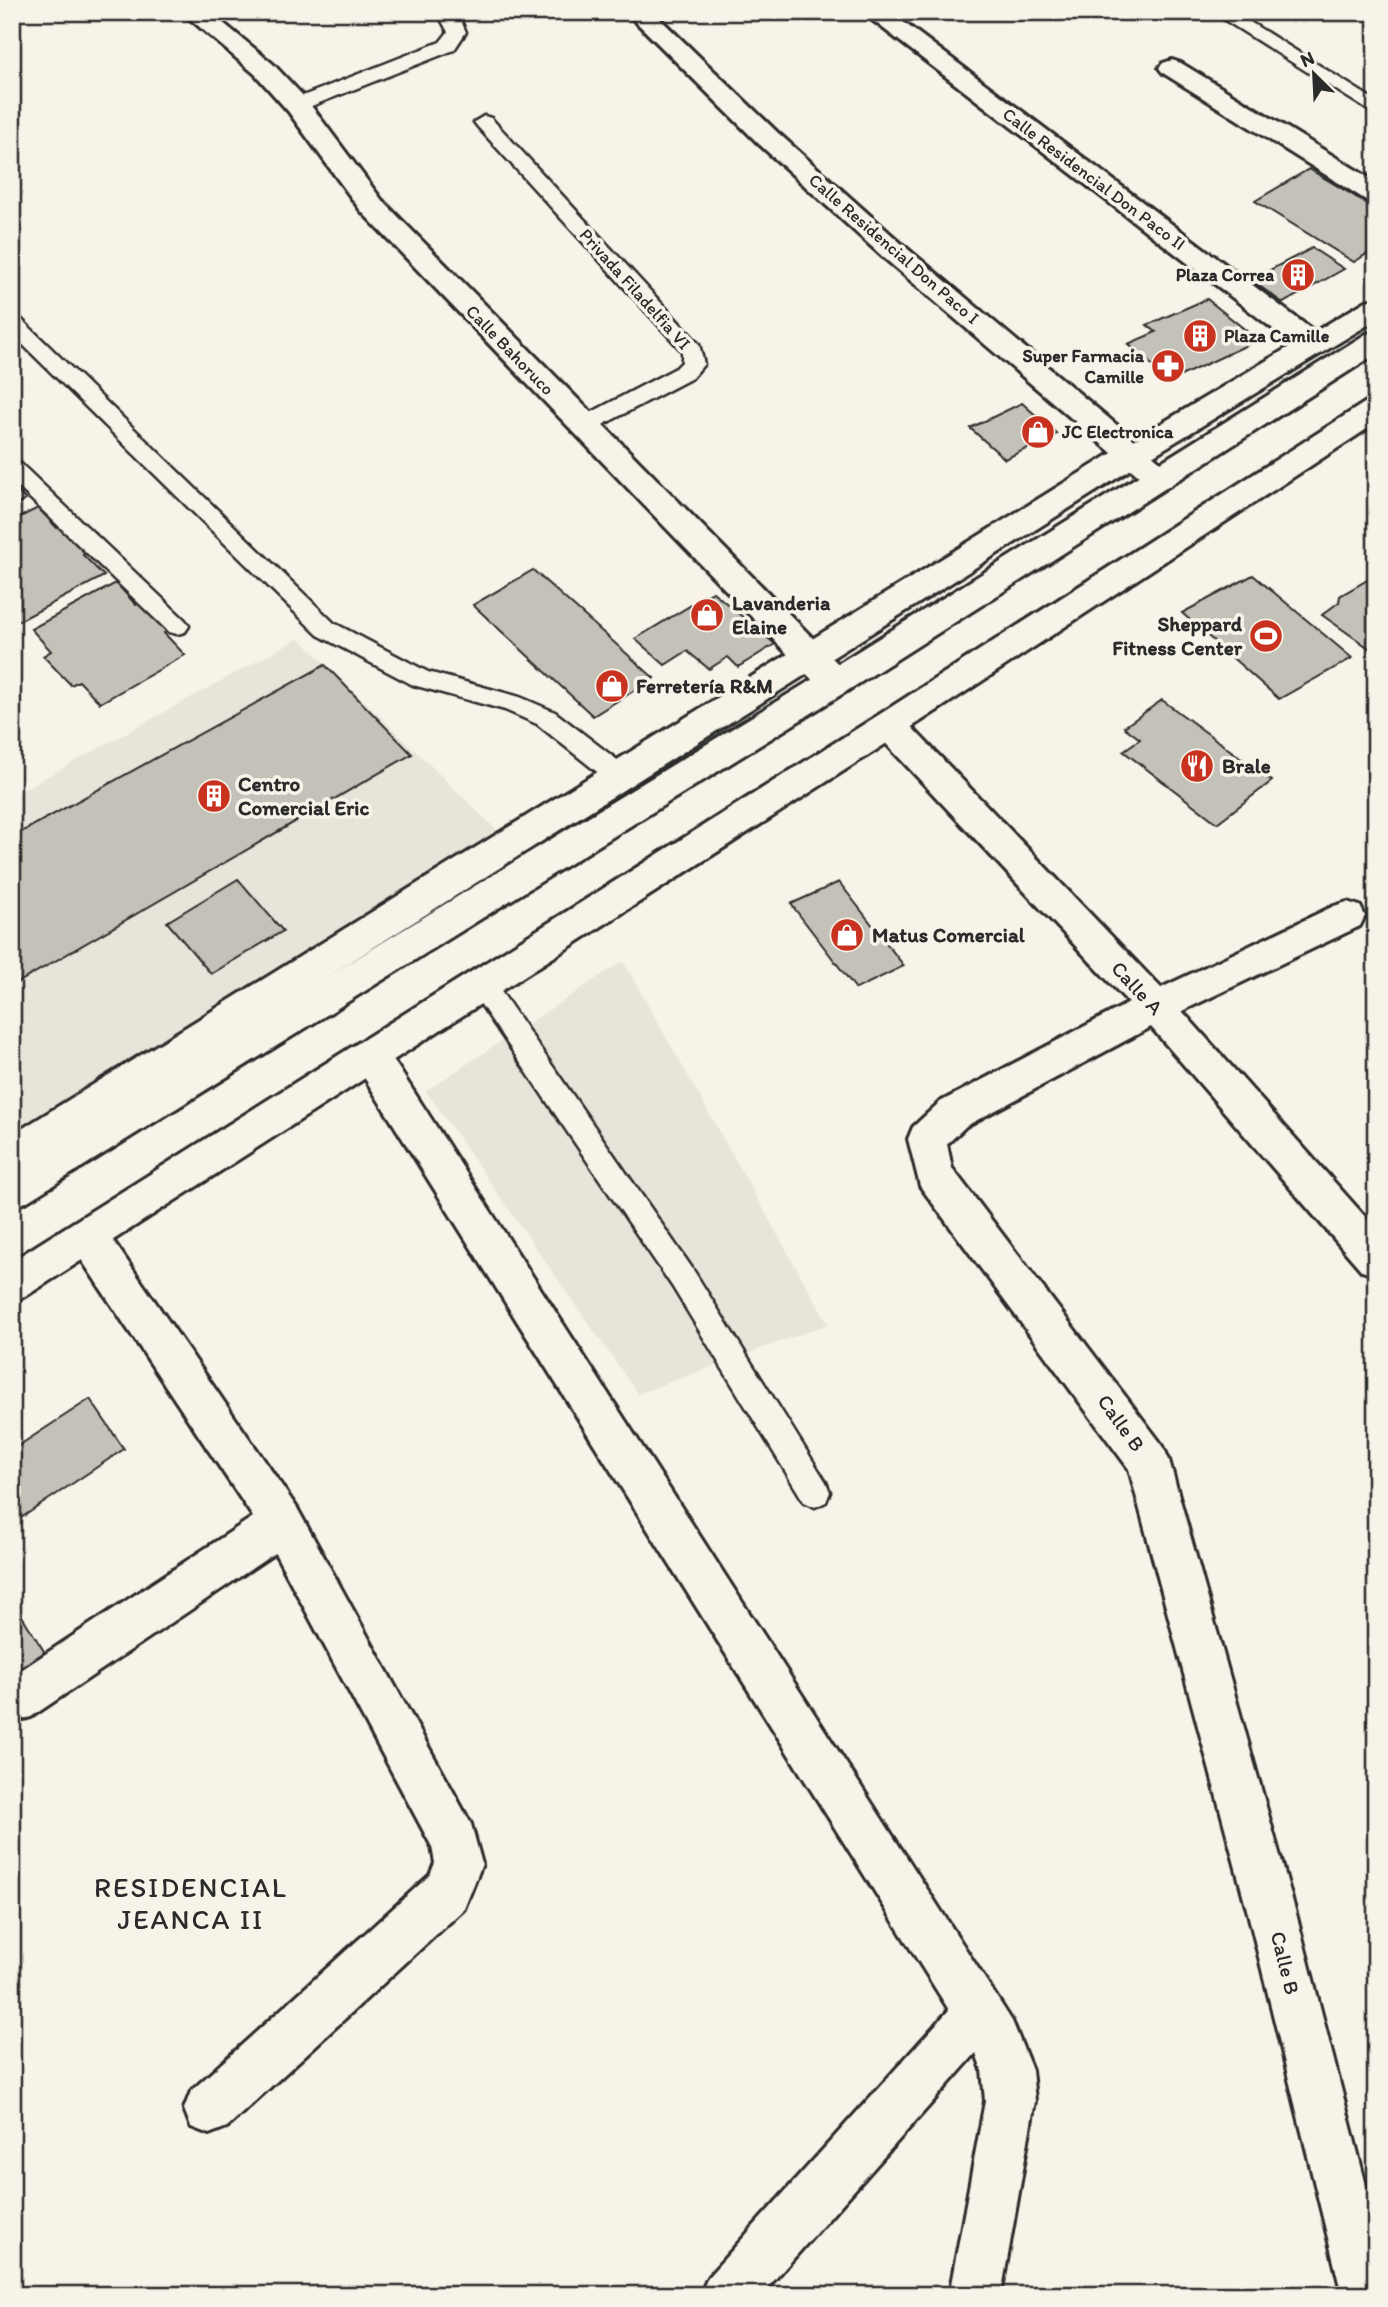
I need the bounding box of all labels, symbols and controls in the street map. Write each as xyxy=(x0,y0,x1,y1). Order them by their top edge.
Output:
north arrow xyxy=(1280,38,1350,108)
text: N xyxy=(1297,46,1318,72)
street label: Calle Residencial Don Paco II xyxy=(998,103,1190,255)
street label: Calle Residencial Don Paco I xyxy=(804,169,984,329)
street label: Privada Filadelfia VI xyxy=(575,224,695,354)
building icon: Plaza Correa xyxy=(1279,256,1317,294)
place label: Plaza Correa xyxy=(1176,264,1274,286)
street label: Calle Bahoruco xyxy=(461,300,559,400)
building icon: Plaza Camille xyxy=(1181,317,1219,355)
place label: Plaza Camille xyxy=(1224,325,1330,347)
place label: Super Farmacia Camille xyxy=(1023,345,1145,388)
pharmacy icon: Super Farmacia Camille xyxy=(1149,347,1187,385)
shop icon: JC Electronica xyxy=(1019,413,1057,451)
place label: JC Electronica xyxy=(1061,421,1174,443)
place label: Lavanderia Elaine xyxy=(732,590,831,639)
shop icon: Lavanderia Elaine xyxy=(688,596,726,634)
place label: Sheppard Fitness Center xyxy=(1112,611,1243,660)
sports icon: Sheppard Fitness Center xyxy=(1247,617,1285,655)
shop icon: Ferretería R&M xyxy=(593,667,631,705)
place label: Ferretería R&M xyxy=(636,673,773,698)
restaurant icon: Brale xyxy=(1178,747,1216,785)
place label: Brale xyxy=(1222,753,1271,778)
place label: Centro Comercial Eric xyxy=(238,771,369,820)
building icon: Centro Comercial Eric xyxy=(195,777,233,815)
shop icon: Matus Comercial xyxy=(828,916,866,954)
place label: Matus Comercial xyxy=(872,922,1026,947)
street label: Calle A xyxy=(1106,956,1169,1020)
street label: Calle B xyxy=(1092,1389,1150,1456)
district label: RESIDENCIAL JEANCA II xyxy=(94,1870,288,1936)
street label: Calle B xyxy=(1266,1929,1305,1997)

